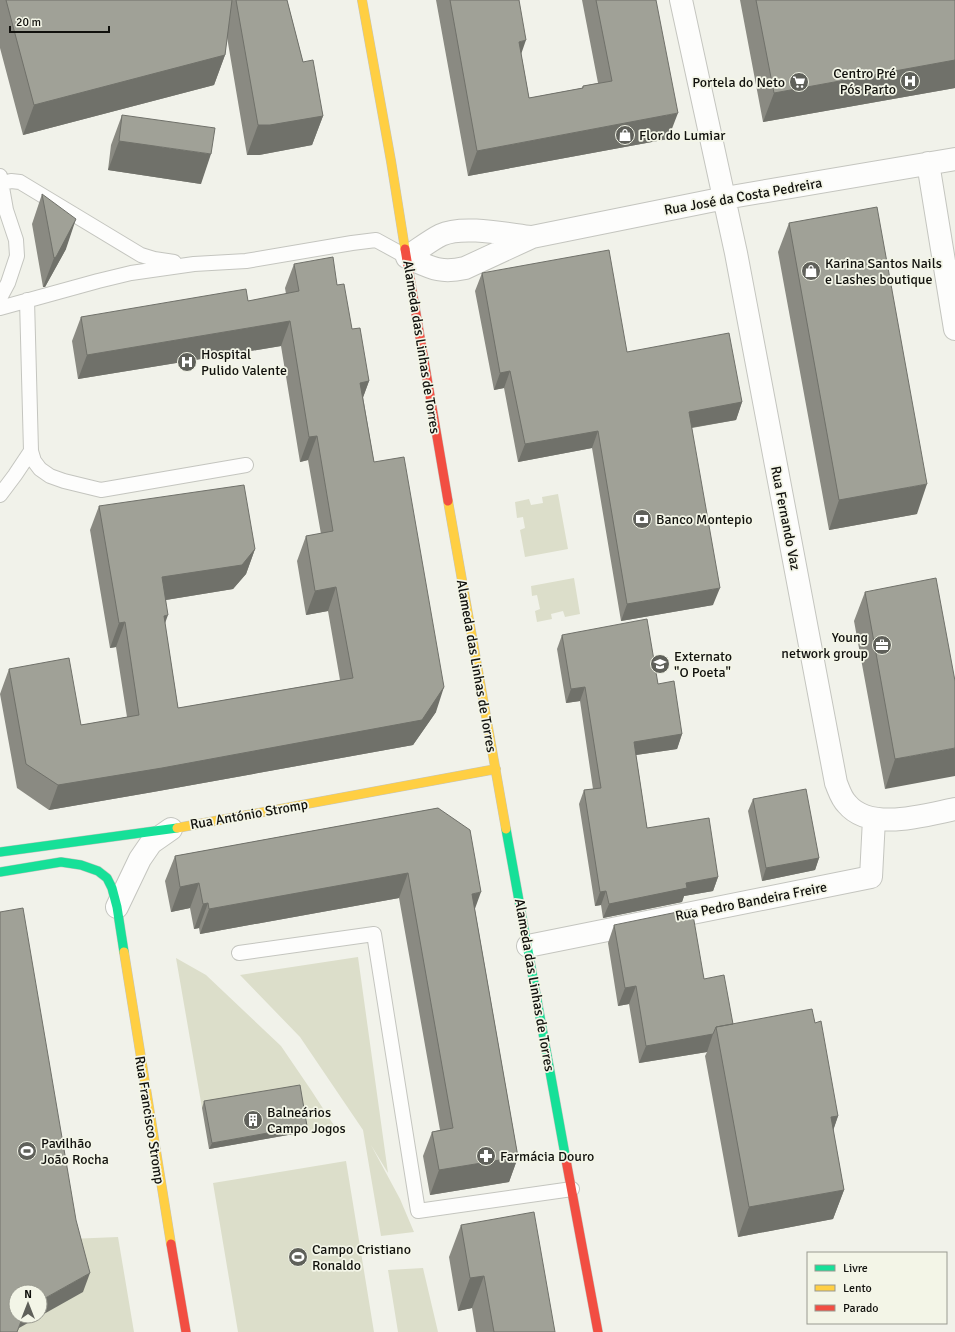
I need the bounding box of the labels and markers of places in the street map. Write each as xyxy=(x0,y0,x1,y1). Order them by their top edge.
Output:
place label: Centro Pré Pós Parto xyxy=(833,65,896,98)
hospital icon: Centro Pré Pós Parto xyxy=(899,70,921,92)
supermarket icon: Portela do Neto xyxy=(788,71,810,93)
place label: Portela do Neto xyxy=(692,74,785,91)
shop icon: Flor do Lumiar xyxy=(614,124,636,146)
place label: Flor do Lumiar xyxy=(639,127,726,144)
place label: Karina Santos Nails e Lashes boutique xyxy=(825,255,942,288)
shop icon: Karina Santos Nails e Lashes boutique xyxy=(800,260,822,282)
place label: Hospital Pulido Valente xyxy=(201,346,287,379)
hospital icon: Hospital Pulido Valente xyxy=(176,351,198,373)
bank icon: Banco Montepio xyxy=(631,508,653,530)
place label: Banco Montepio xyxy=(656,511,753,528)
place label: Young network group xyxy=(781,629,868,662)
office icon: Young network group xyxy=(871,634,893,656)
place label: Externato "O Poeta" xyxy=(674,648,732,681)
school or university icon: Externato "O Poeta" xyxy=(649,653,671,675)
place label: Balneários Campo Jogos xyxy=(267,1104,346,1137)
building icon: Balneários Campo Jogos xyxy=(242,1109,264,1131)
place label: Pavilhão João Rocha xyxy=(41,1135,109,1168)
sports icon: Pavilhão João Rocha xyxy=(16,1140,38,1162)
pharmacy icon: Farmácia Douro xyxy=(475,1145,497,1167)
place label: Farmácia Douro xyxy=(500,1148,594,1165)
place label: Campo Cristiano Ronaldo xyxy=(312,1241,411,1274)
sports icon: Campo Cristiano Ronaldo xyxy=(287,1246,309,1268)

